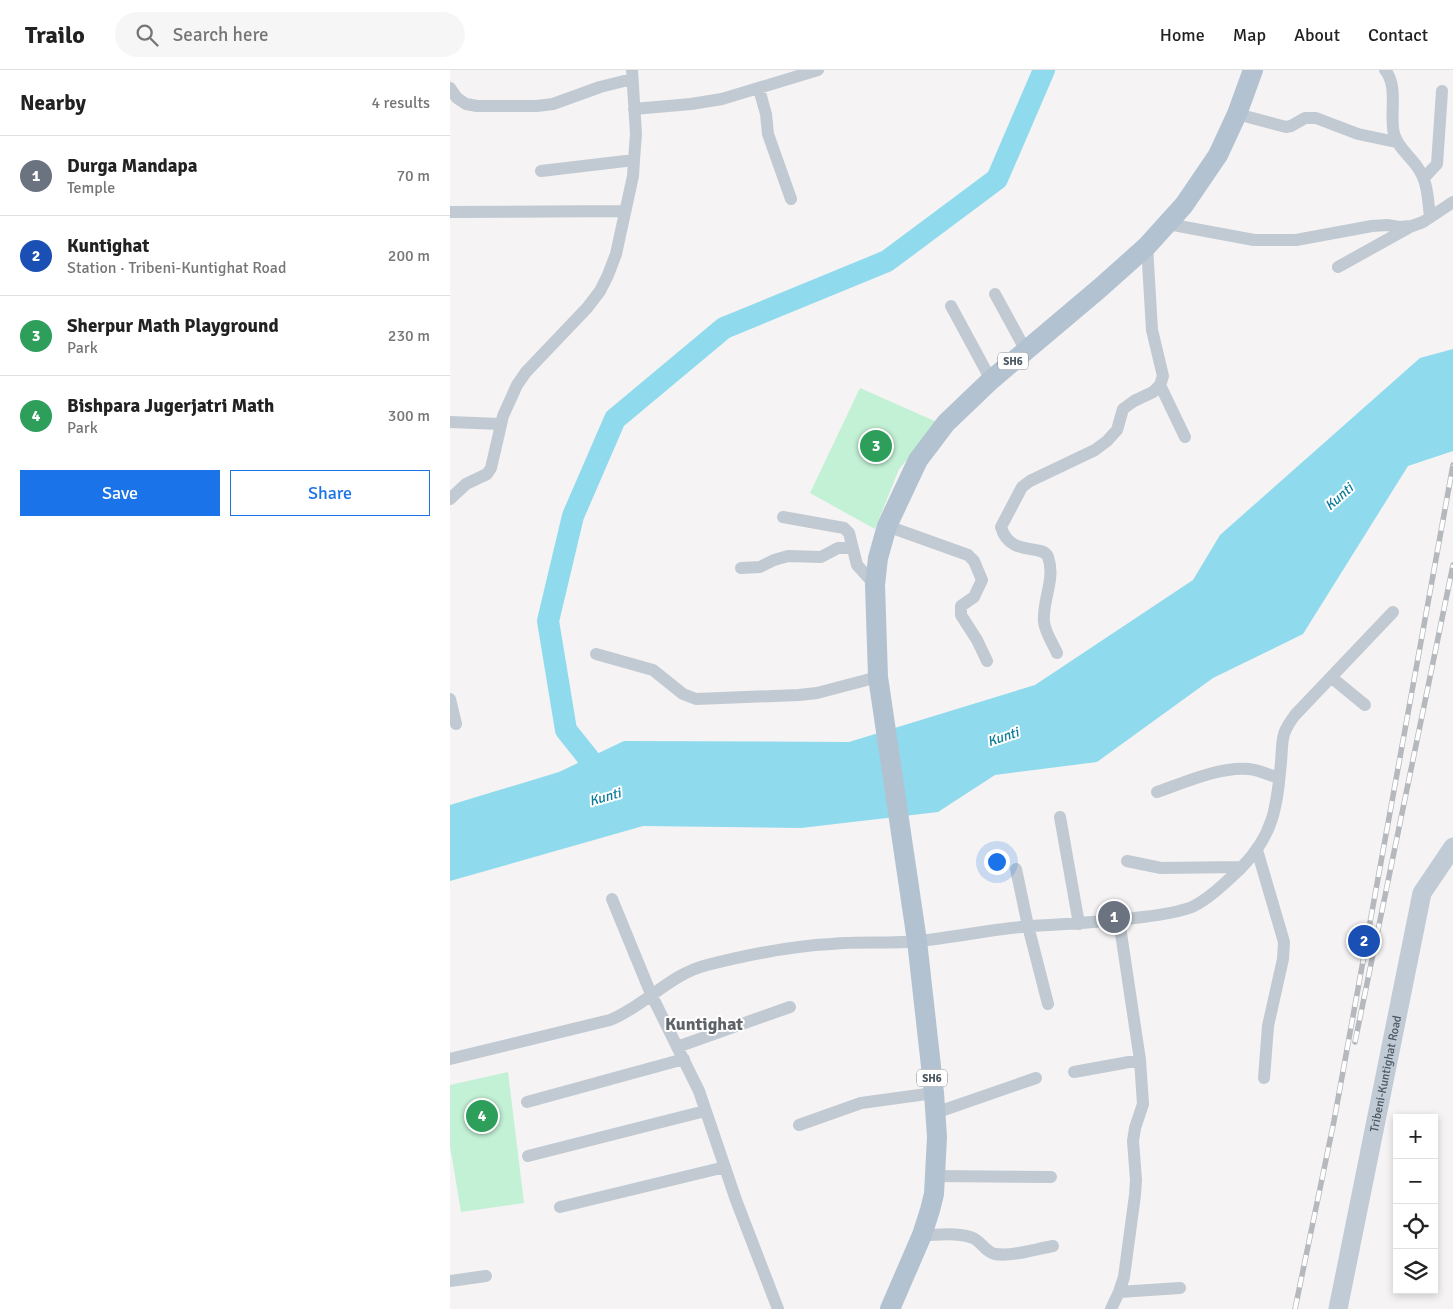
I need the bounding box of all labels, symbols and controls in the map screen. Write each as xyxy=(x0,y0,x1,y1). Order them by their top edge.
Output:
search box xyxy=(115,12,465,57)
text: Trailo xyxy=(25,20,85,50)
icon: search xyxy=(133,21,161,49)
text: Search here xyxy=(173,23,269,47)
text: Home xyxy=(1160,24,1205,46)
text: Map xyxy=(1233,24,1266,46)
text: About xyxy=(1294,24,1340,46)
text: Contact xyxy=(1368,24,1428,46)
text: Nearby xyxy=(20,90,86,116)
text: 4 results xyxy=(371,93,430,113)
text: Durga Mandapa xyxy=(67,154,197,178)
text: 1 xyxy=(32,166,40,186)
text: 70 m xyxy=(396,166,430,186)
text: Temple xyxy=(67,178,115,198)
text: Kuntighat xyxy=(67,234,149,258)
text: 2 xyxy=(32,246,40,266)
text: 200 m xyxy=(388,246,430,266)
text: Station · Tribeni-Kuntighat Road xyxy=(67,258,286,278)
text: Sherpur Math Playground xyxy=(67,314,279,338)
text: 3 xyxy=(32,326,40,346)
text: 230 m xyxy=(388,326,430,346)
text: Park xyxy=(67,338,98,358)
road number: SH6 xyxy=(998,352,1028,370)
text: Bishpara Jugerjatri Math xyxy=(67,394,274,418)
text: 4 xyxy=(32,406,40,426)
text: 300 m xyxy=(388,406,430,426)
text: Park xyxy=(67,418,98,438)
pin: 3 xyxy=(860,427,892,465)
button: Save xyxy=(20,470,220,516)
button: Share xyxy=(230,470,430,516)
water label: Kunti xyxy=(1321,479,1358,514)
water label: Kunti xyxy=(985,723,1022,750)
water label: Kunti xyxy=(587,784,624,810)
your location xyxy=(984,849,1010,875)
pin: 1 xyxy=(1098,898,1130,936)
pin: 2 xyxy=(1348,922,1380,960)
district label: Kuntighat xyxy=(665,1013,743,1035)
street label: Tribeni-Kuntighat Road xyxy=(1366,1014,1405,1133)
road number: SH6 xyxy=(917,1070,947,1086)
pin: 4 xyxy=(466,1097,498,1135)
map controls xyxy=(1393,1114,1438,1294)
button: + xyxy=(1393,1114,1438,1159)
button: − xyxy=(1393,1159,1438,1204)
button: locate xyxy=(1393,1204,1438,1249)
button: layers xyxy=(1393,1249,1438,1294)

